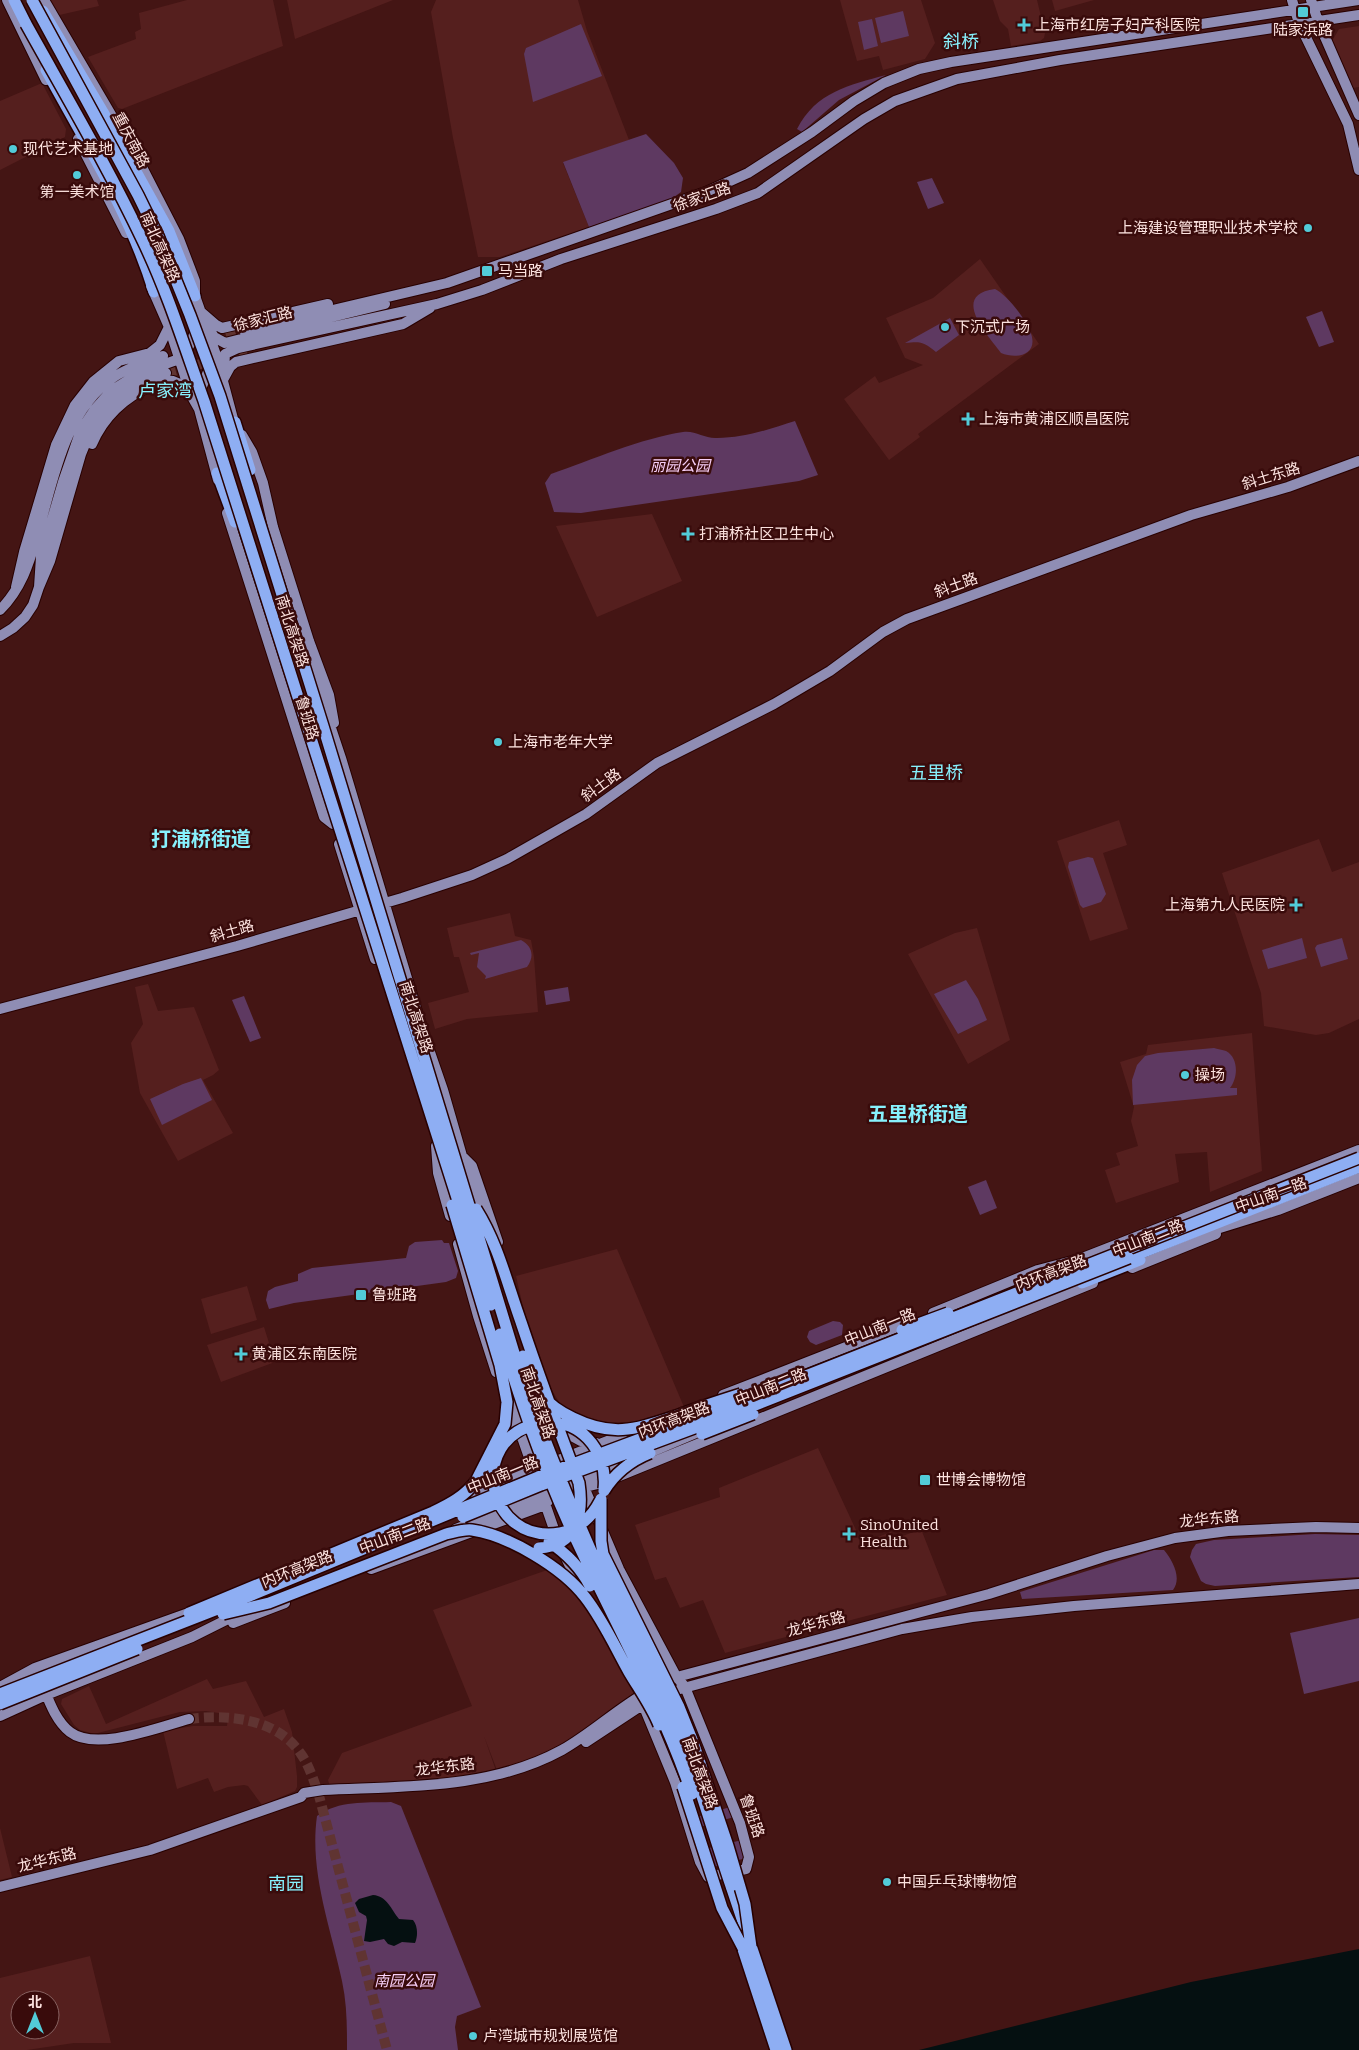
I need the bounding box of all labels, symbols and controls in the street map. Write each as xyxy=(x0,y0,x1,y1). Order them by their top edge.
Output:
marker: 陆家浜路 xyxy=(1296,5,1310,19)
place label: 上海市红房子妇产科医院 xyxy=(1035,16,1200,34)
marker: 上海市红房子妇产科医院 xyxy=(1017,18,1031,32)
place label: 陆家浜路 xyxy=(1273,21,1333,39)
district label: 斜桥 xyxy=(943,31,979,53)
street label: 重庆南路 xyxy=(109,109,153,171)
place label: 现代艺术基地 xyxy=(23,140,113,158)
marker: 现代艺术基地 xyxy=(7,143,19,155)
marker: 第一美术馆 xyxy=(71,169,83,181)
street label: 徐家汇路 xyxy=(671,179,733,215)
place label: 第一美术馆 xyxy=(39,183,115,201)
street label: 南北高架路 xyxy=(137,209,183,285)
place label: 上海建设管理职业技术学校 xyxy=(1118,219,1298,237)
marker: 上海建设管理职业技术学校 xyxy=(1302,222,1314,234)
place label: 马当路 xyxy=(498,262,543,280)
marker: 马当路 xyxy=(480,264,494,278)
street label: 徐家汇路 xyxy=(232,303,294,335)
place label: 下沉式广场 xyxy=(955,318,1030,336)
marker: 下沉式广场 xyxy=(939,321,951,333)
district label: 卢家湾 xyxy=(138,380,192,402)
place label: 上海市黄浦区顺昌医院 xyxy=(979,410,1129,428)
marker: 上海市黄浦区顺昌医院 xyxy=(961,412,975,426)
park label: 丽园公园 xyxy=(650,457,712,475)
street label: 斜土东路 xyxy=(1240,459,1302,493)
place label: 打浦桥社区卫生中心 xyxy=(699,525,834,543)
marker: 打浦桥社区卫生中心 xyxy=(681,527,695,541)
street label: 斜土路 xyxy=(932,569,980,601)
street label: 南北高架路 xyxy=(272,593,312,669)
street label: 鲁班路 xyxy=(292,694,322,742)
place label: 上海市老年大学 xyxy=(508,733,613,751)
marker: 上海市老年大学 xyxy=(492,736,504,748)
district label: 五里桥 xyxy=(909,762,963,784)
street label: 斜土路 xyxy=(578,764,624,806)
district label: 打浦桥街道 xyxy=(151,827,251,851)
place label: 上海第九人民医院 xyxy=(1165,896,1285,914)
marker: 上海第九人民医院 xyxy=(1289,898,1303,912)
street label: 斜土路 xyxy=(208,916,256,946)
street label: 南北高架路 xyxy=(396,979,436,1055)
place label: 操场 xyxy=(1195,1066,1225,1084)
marker: 操场 xyxy=(1179,1069,1191,1081)
district label: 五里桥街道 xyxy=(868,1102,968,1126)
street label: 中山南一路 xyxy=(1233,1174,1309,1216)
street label: 中山南二路 xyxy=(1110,1216,1186,1260)
street label: 内环高架路 xyxy=(1013,1251,1089,1295)
place label: 鲁班路 xyxy=(372,1286,417,1304)
marker: 鲁班路 xyxy=(354,1288,368,1302)
street label: 中山南一路 xyxy=(842,1305,918,1349)
place label: 黄浦区东南医院 xyxy=(252,1345,357,1363)
marker: 黄浦区东南医院 xyxy=(234,1347,248,1361)
street label: 南北高架路 xyxy=(517,1365,559,1441)
street label: 中山南二路 xyxy=(733,1365,809,1409)
street label: 内环高架路 xyxy=(636,1398,712,1442)
street label: 中山南一路 xyxy=(465,1453,541,1497)
place label: 世博会博物馆 xyxy=(936,1471,1026,1489)
marker: 世博会博物馆 xyxy=(918,1473,932,1487)
street label: 龙华东路 xyxy=(1178,1507,1240,1531)
street label: 中山南二路 xyxy=(357,1514,433,1558)
place label: SinoUnited Health xyxy=(860,1516,939,1551)
marker: SinoUnited Health xyxy=(842,1527,856,1541)
street label: 内环高架路 xyxy=(259,1547,335,1591)
street label: 龙华东路 xyxy=(785,1608,847,1640)
street label: 南北高架路 xyxy=(679,1735,721,1811)
street label: 龙华东路 xyxy=(414,1754,476,1780)
street label: 鲁班路 xyxy=(736,1792,768,1840)
street label: 龙华东路 xyxy=(16,1844,78,1876)
district label: 南园 xyxy=(268,1873,304,1895)
place label: 中国乒乓球博物馆 xyxy=(897,1873,1017,1891)
marker: 中国乒乓球博物馆 xyxy=(881,1876,893,1888)
park label: 南园公园 xyxy=(374,1972,436,1990)
north arrow xyxy=(10,1990,60,2040)
text: 北 xyxy=(28,1994,42,2011)
place label: 卢湾城市规划展览馆 xyxy=(483,2027,618,2045)
marker: 卢湾城市规划展览馆 xyxy=(467,2030,479,2042)

